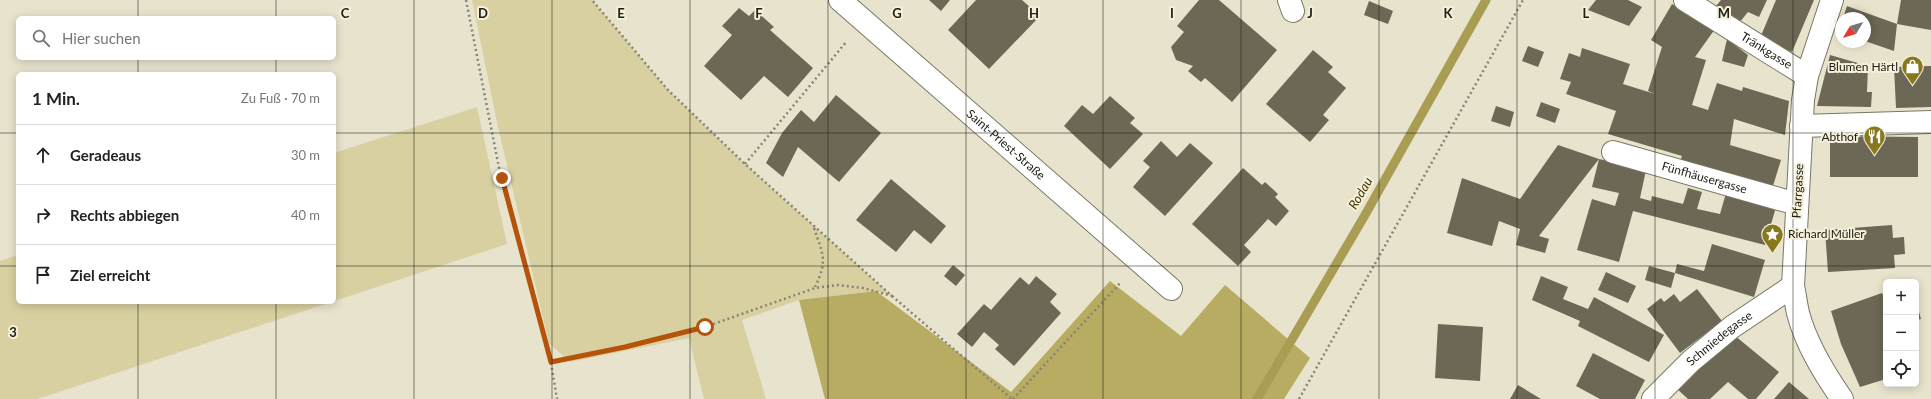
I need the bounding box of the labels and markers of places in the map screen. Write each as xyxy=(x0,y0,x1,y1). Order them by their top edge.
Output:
shop icon: Blumen Härtl xyxy=(1900,54,1926,87)
place label: Blumen Härtl xyxy=(1828,59,1898,74)
restaurant icon: Abthof xyxy=(1861,124,1887,157)
place label: Abthof xyxy=(1821,129,1859,144)
place icon: Richard Müller xyxy=(1760,221,1786,254)
place label: Richard Müller xyxy=(1788,226,1865,241)

